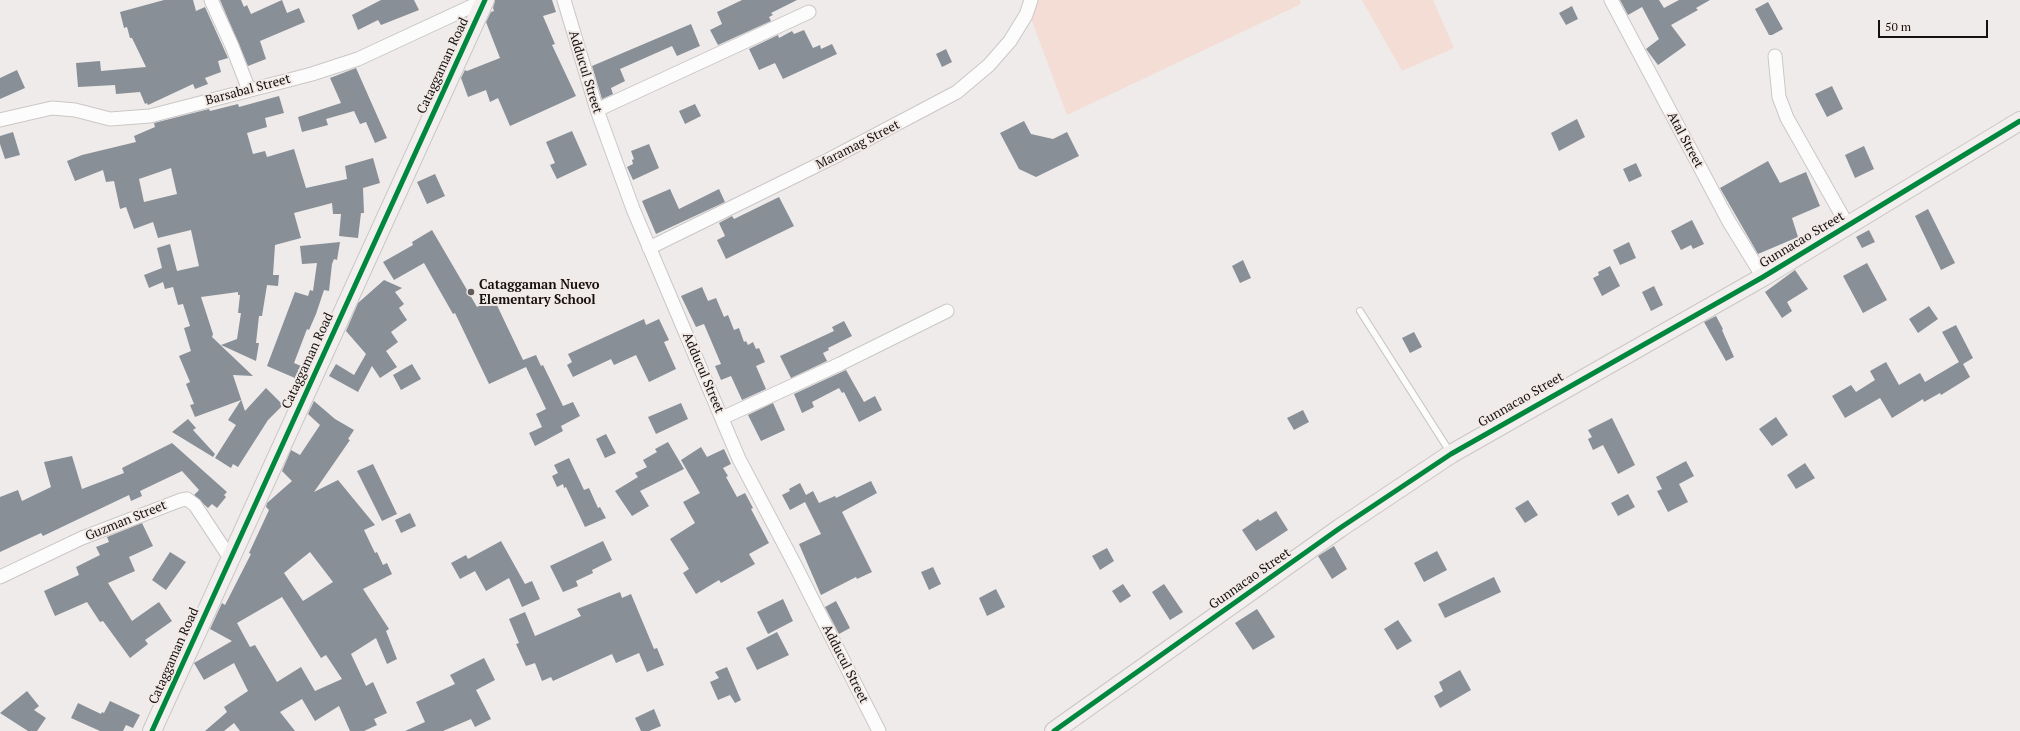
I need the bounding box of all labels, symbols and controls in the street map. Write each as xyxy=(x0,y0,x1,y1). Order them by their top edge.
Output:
scale bar xyxy=(1880,12,1990,38)
street label: Cataggaman Road xyxy=(414,15,472,117)
text: 50 m xyxy=(1885,19,1911,34)
street label: Adducul Street xyxy=(565,29,605,115)
street label: Barsabal Street xyxy=(204,71,292,109)
street label: Atal Street xyxy=(1664,109,1706,171)
street label: Maramag Street xyxy=(814,117,902,173)
street label: Gunnacao Street xyxy=(1757,209,1847,271)
place label: Cataggaman Nuevo Elementary School xyxy=(479,277,599,308)
marker: Cataggaman Nuevo Elementary School xyxy=(466,287,476,297)
street label: Cataggaman Road xyxy=(279,310,337,412)
street label: Adducul Street xyxy=(679,330,727,416)
street label: Gunnacao Street xyxy=(1476,369,1566,431)
street label: Guzman Street xyxy=(83,498,169,544)
street label: Gunnacao Street xyxy=(1206,545,1294,613)
street label: Cataggaman Road xyxy=(146,605,202,707)
street label: Adducul Street xyxy=(819,622,871,706)

